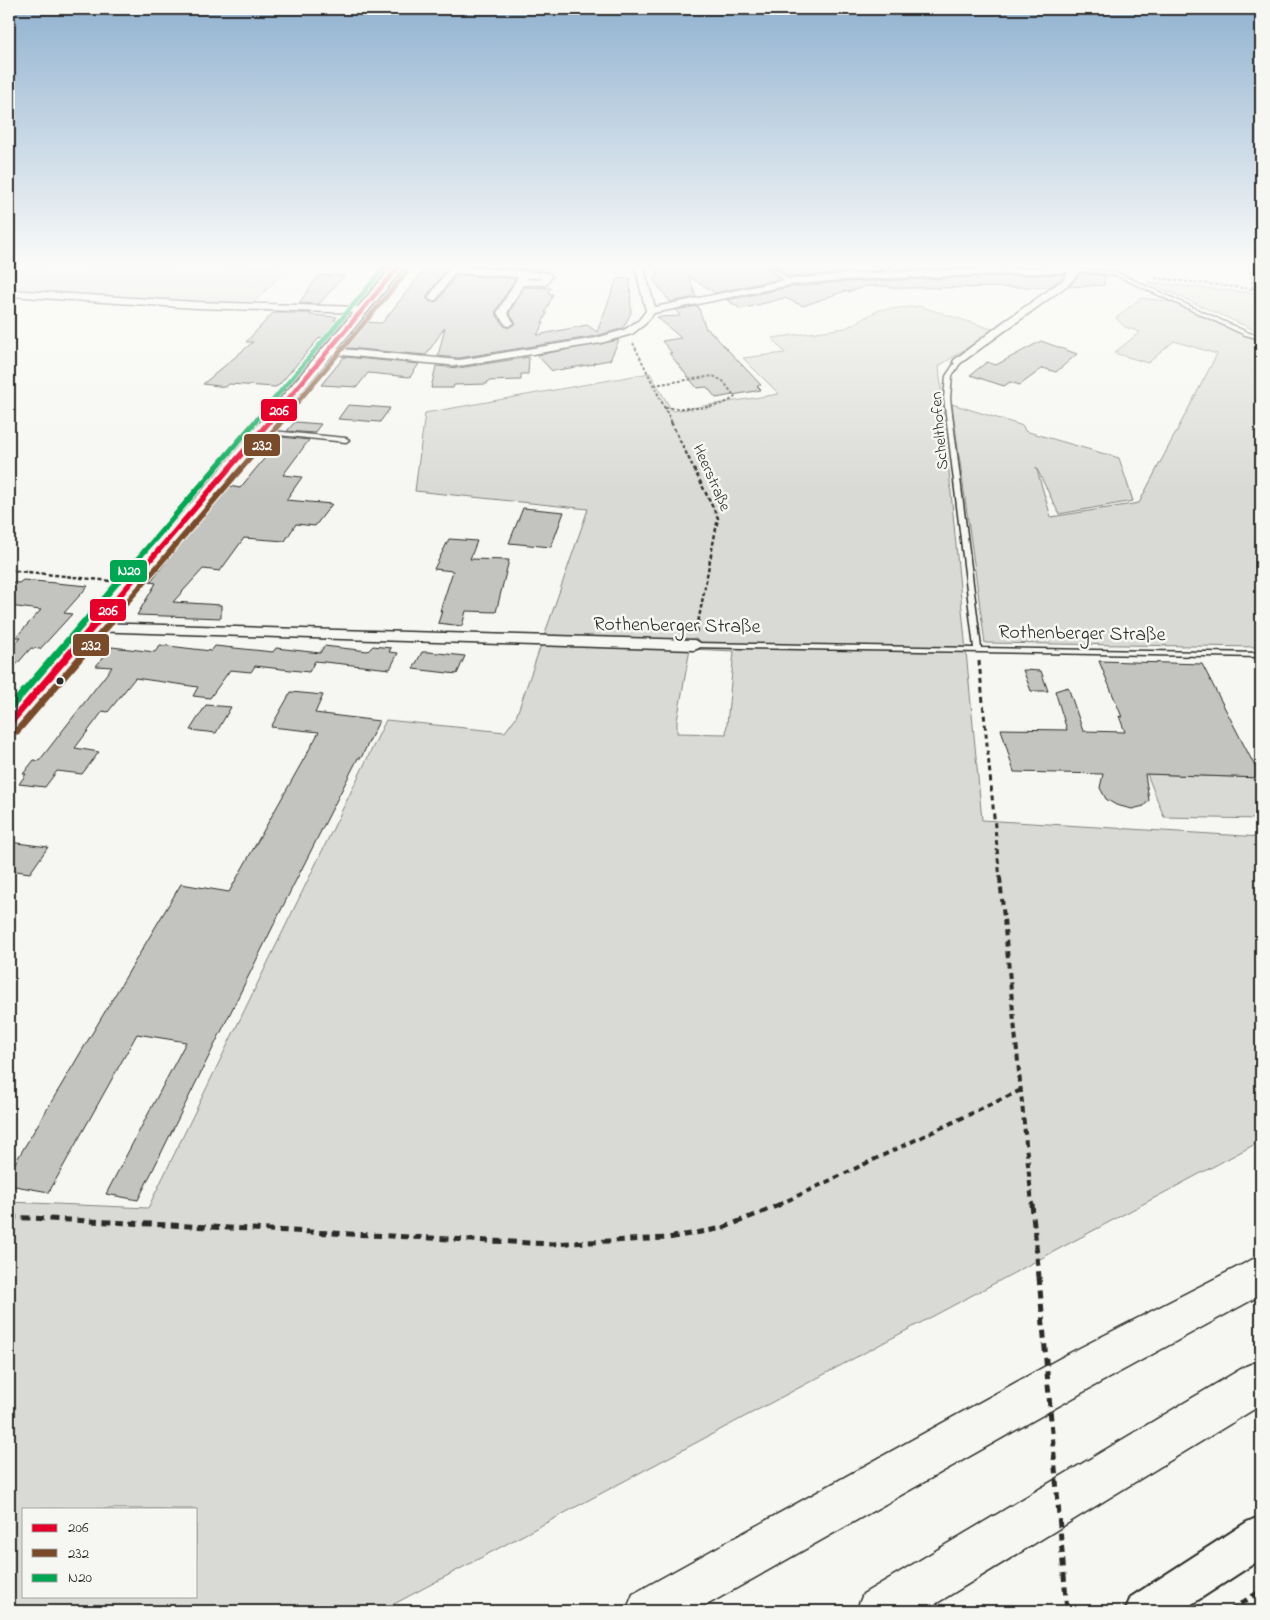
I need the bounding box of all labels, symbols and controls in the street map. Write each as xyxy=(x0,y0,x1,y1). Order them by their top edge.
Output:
street label: Schelthofen xyxy=(925,391,955,471)
line badge: 206 xyxy=(260,398,298,422)
text: 206 xyxy=(268,401,289,422)
line badge: 232 xyxy=(243,433,281,457)
text: 232 xyxy=(251,436,272,457)
street label: Heerstraße xyxy=(686,440,737,516)
line badge: N20 xyxy=(109,559,148,583)
text: N20 xyxy=(118,561,140,582)
line badge: 206 xyxy=(89,598,127,622)
text: 206 xyxy=(97,601,118,622)
street label: Rothenberger Straße xyxy=(593,611,761,643)
street label: Rothenberger Straße xyxy=(998,619,1166,651)
line badge: 232 xyxy=(72,633,110,657)
text: 232 xyxy=(80,636,101,657)
unlabelled marker xyxy=(55,676,65,686)
legend xyxy=(22,1508,198,1598)
text: 206 xyxy=(68,1517,89,1539)
text: 232 xyxy=(68,1543,90,1565)
text: N20 xyxy=(68,1567,93,1589)

